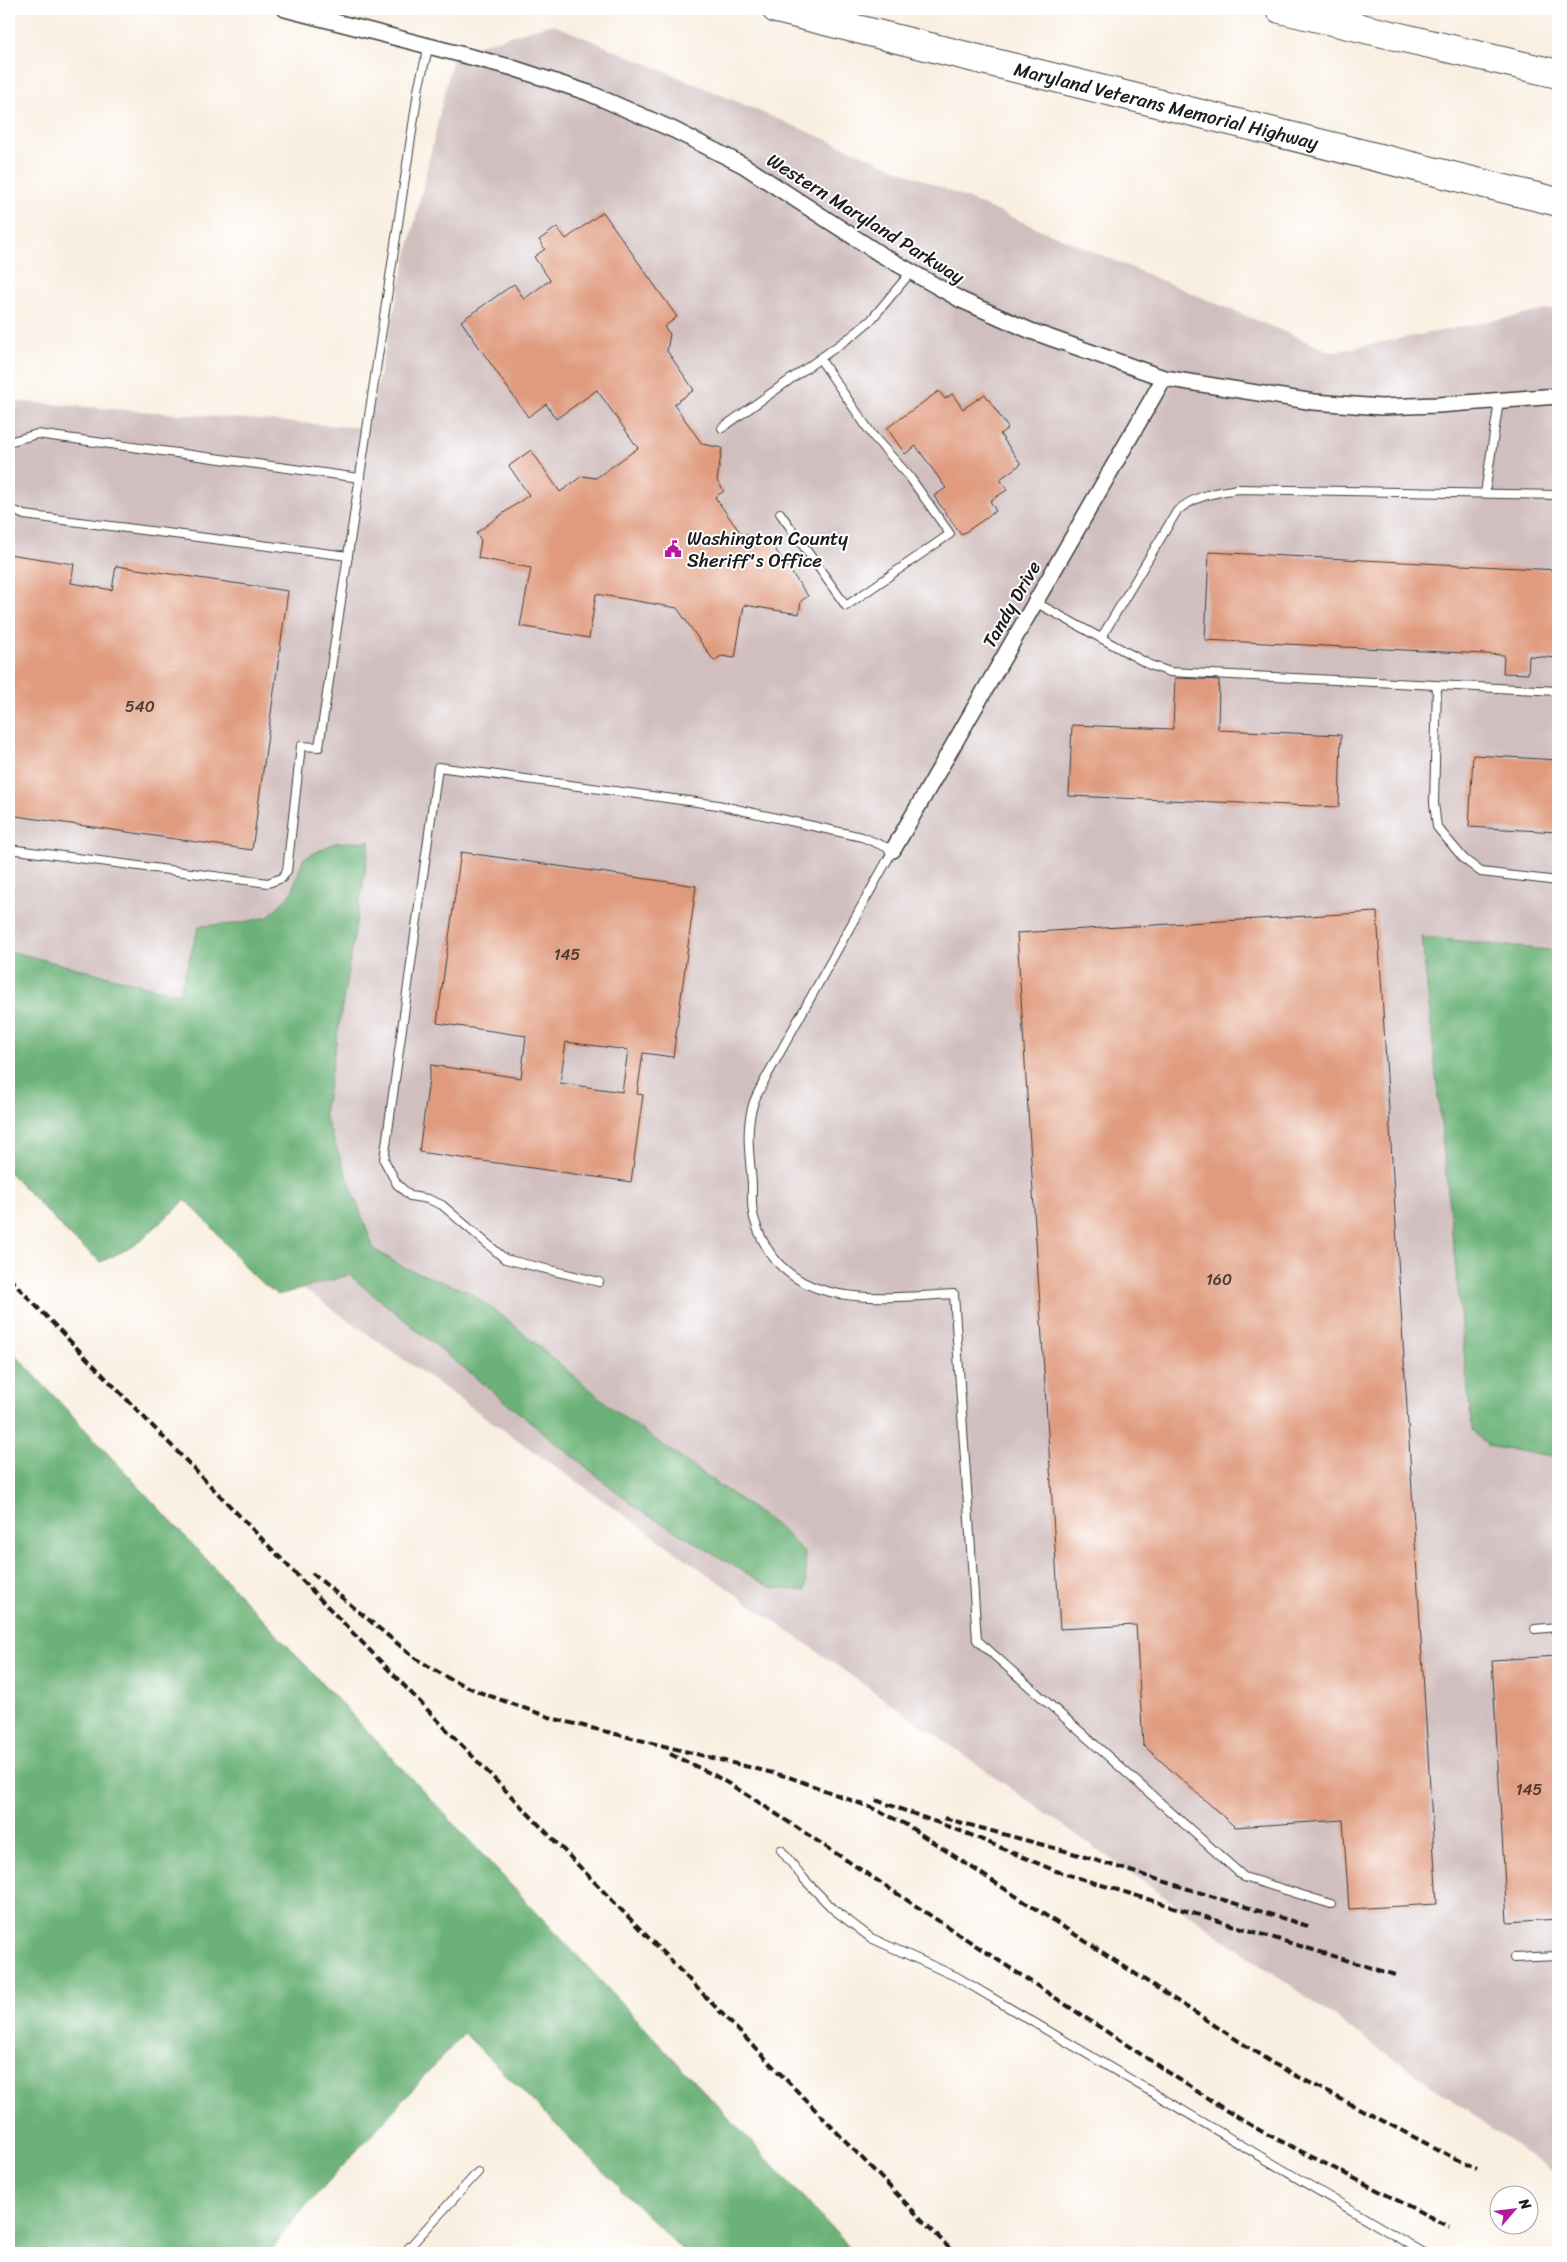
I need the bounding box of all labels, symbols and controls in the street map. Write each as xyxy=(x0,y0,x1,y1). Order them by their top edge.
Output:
street label: Maryland Veterans Memorial Highway xyxy=(1011,52,1322,159)
street label: Western Maryland Parkway xyxy=(760,144,971,293)
place label: Washington County Sheriff's Office xyxy=(687,522,848,577)
public building icon: Washington County Sheriff's Office xyxy=(663,539,683,559)
street label: Tandy Drive xyxy=(973,554,1050,654)
house number: 540 xyxy=(125,692,155,721)
house number: 145 xyxy=(554,940,581,969)
house number: 160 xyxy=(1206,1265,1232,1294)
house number: 145 xyxy=(1516,1775,1543,1804)
north arrow xyxy=(1490,2184,1540,2234)
text: N xyxy=(1511,2193,1538,2215)

